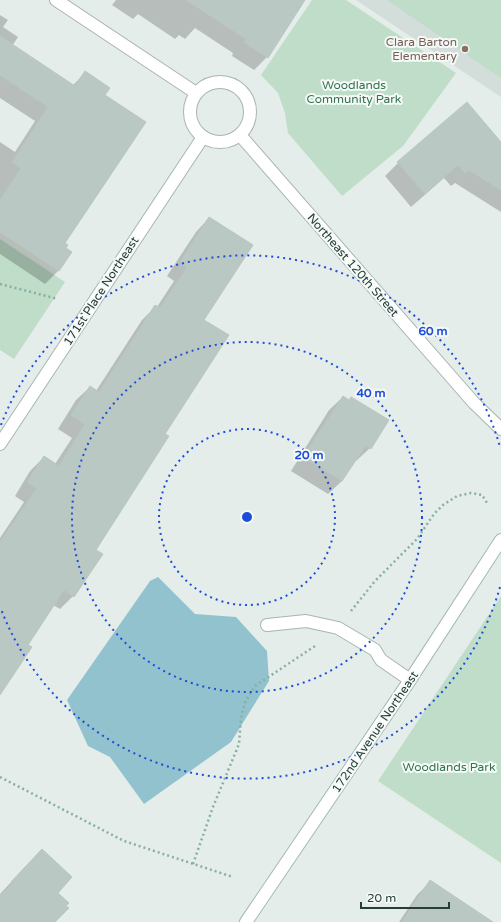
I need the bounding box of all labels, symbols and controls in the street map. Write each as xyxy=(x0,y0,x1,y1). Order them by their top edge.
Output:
place label: Clara Barton Elementary xyxy=(386,35,458,63)
marker: Clara Barton Elementary xyxy=(460,44,470,54)
park label: Woodlands Community Park xyxy=(307,78,402,106)
street label: Northeast 120th Street xyxy=(304,211,402,320)
street label: 171st Place Northeast xyxy=(61,234,142,348)
text: 60 m xyxy=(418,324,448,338)
text: 40 m xyxy=(356,386,386,400)
text: 20 m xyxy=(294,448,324,462)
centre of rings xyxy=(240,510,254,524)
street label: 172nd Avenue Northeast xyxy=(329,668,421,796)
park label: Woodlands Park xyxy=(403,760,496,774)
scale bar xyxy=(361,884,449,910)
text: 20 m xyxy=(367,891,396,905)

